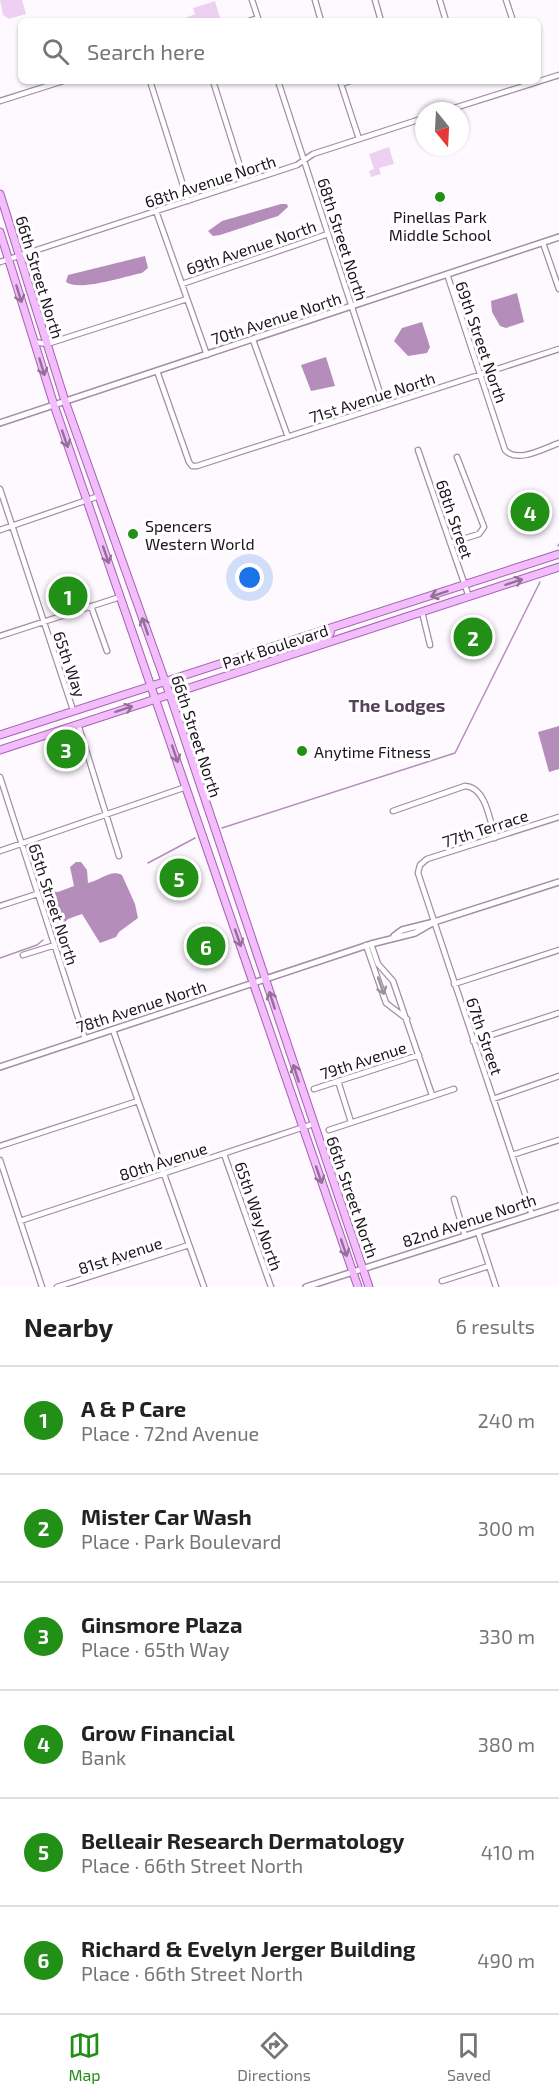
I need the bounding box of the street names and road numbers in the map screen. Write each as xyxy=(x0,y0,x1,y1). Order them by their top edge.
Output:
street label: 68th Avenue North xyxy=(142,151,278,211)
street label: 68th Street North xyxy=(314,175,372,303)
street label: 66th Street North xyxy=(12,213,68,341)
street label: 69th Avenue North xyxy=(183,216,319,278)
street label: 69th Street North xyxy=(452,279,512,405)
street label: 70th Avenue North xyxy=(208,288,344,348)
street label: 71st Avenue North xyxy=(307,368,437,426)
street label: 68th Street xyxy=(433,477,477,561)
street label: Park Boulevard xyxy=(220,620,330,672)
street label: 65th Way xyxy=(50,628,90,700)
street label: 66th Street North xyxy=(168,672,226,800)
street label: 77th Terrace xyxy=(440,805,530,851)
street label: 65th Street North xyxy=(25,841,83,967)
street label: 78th Avenue North xyxy=(73,976,209,1036)
street label: 67th Street xyxy=(463,995,507,1077)
street label: 79th Avenue xyxy=(317,1037,409,1083)
street label: 66th Street North xyxy=(323,1134,383,1260)
street label: 80th Avenue xyxy=(117,1138,209,1184)
street label: 65th Way North xyxy=(231,1159,287,1273)
street label: 82nd Avenue North xyxy=(400,1189,538,1251)
street label: 81st Avenue xyxy=(76,1233,164,1277)

